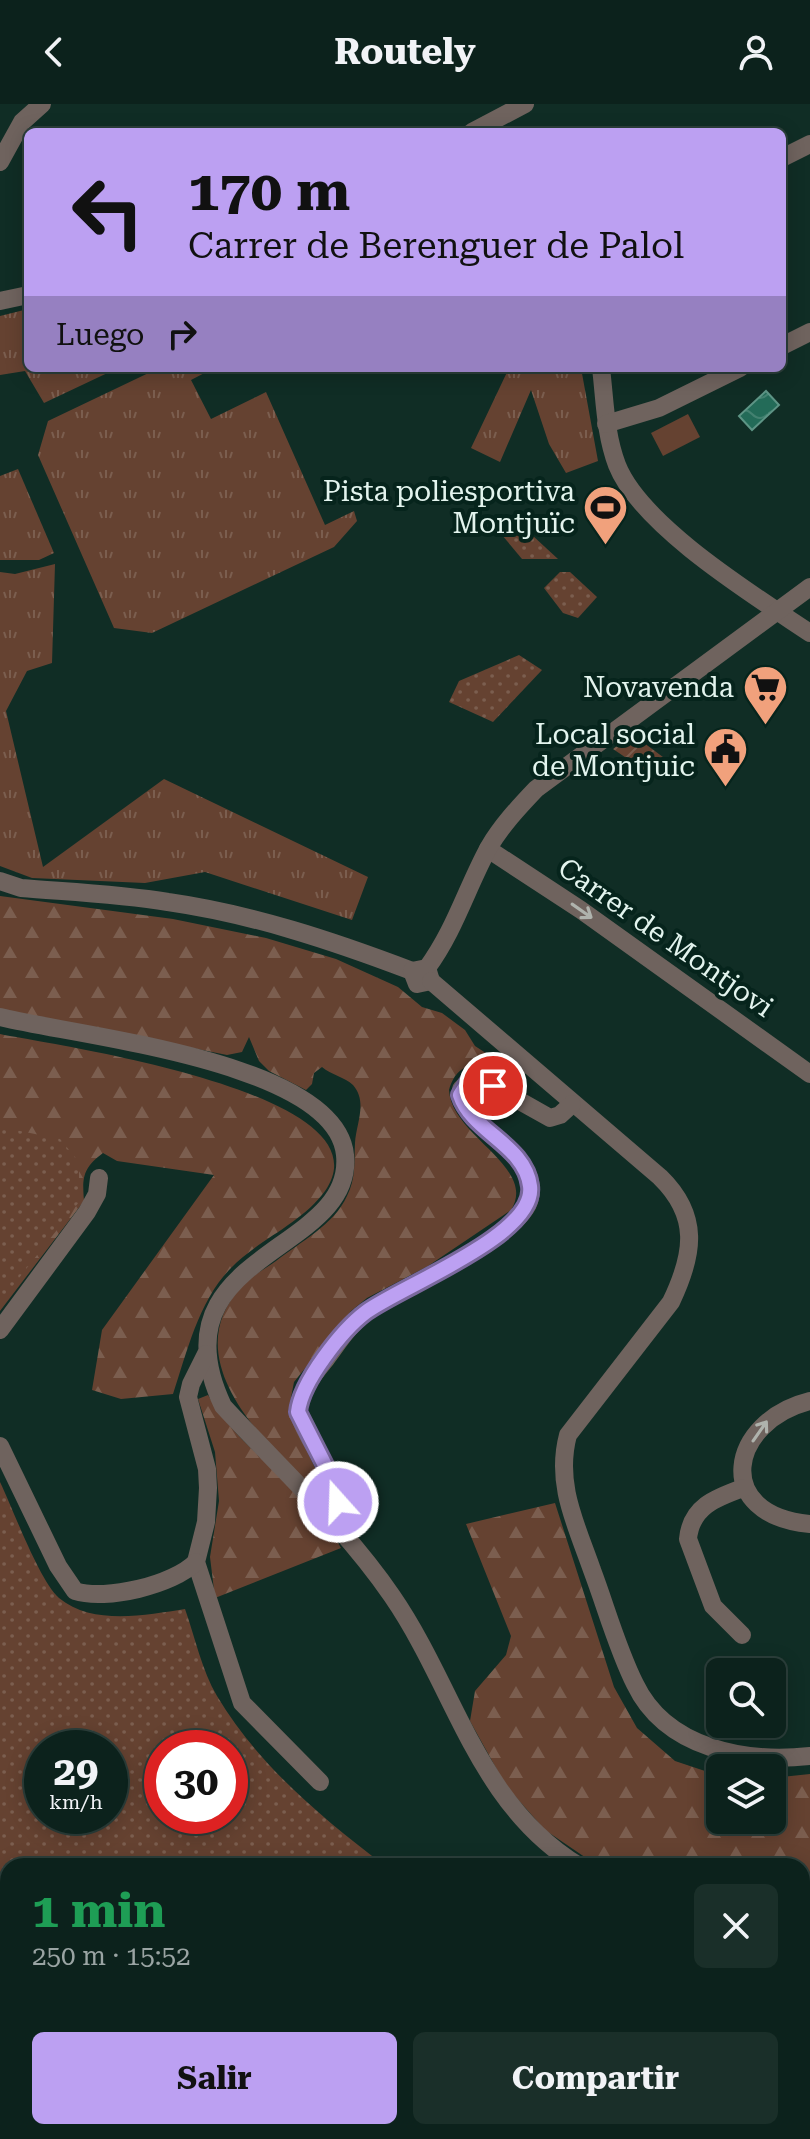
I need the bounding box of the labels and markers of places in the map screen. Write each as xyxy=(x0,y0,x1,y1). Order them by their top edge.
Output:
place label: Pista poliesportiva Montjuïc xyxy=(323,475,575,540)
sports icon: Pista poliesportiva Montjuïc xyxy=(582,483,630,546)
supermarket icon: Novavenda xyxy=(741,663,789,726)
place label: Novavenda xyxy=(583,671,734,704)
place label: Local social de Montjuic xyxy=(532,718,695,783)
public building icon: Local social de Montjuic xyxy=(702,726,750,789)
pin xyxy=(459,1052,527,1120)

